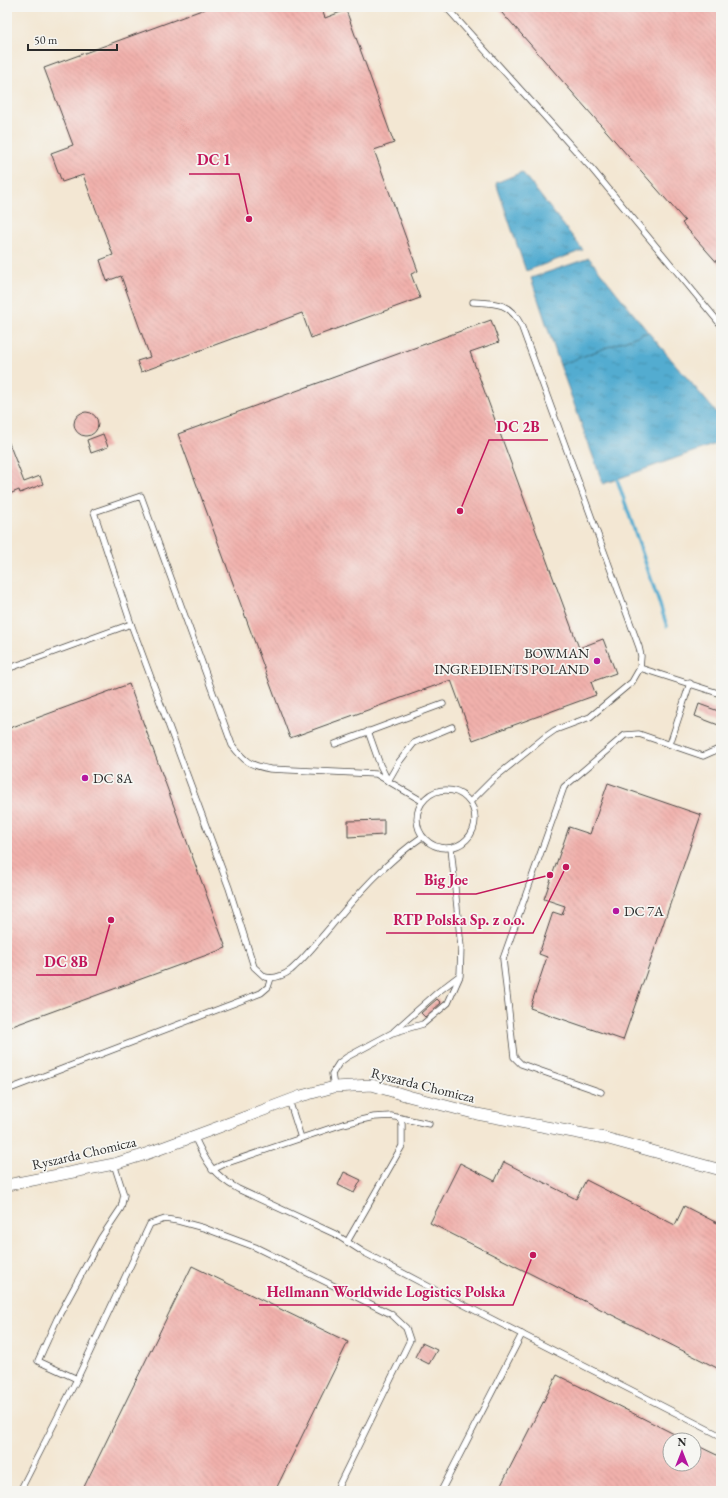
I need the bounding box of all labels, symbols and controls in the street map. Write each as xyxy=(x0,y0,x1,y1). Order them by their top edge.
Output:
scale bar xyxy=(28,26,117,52)
text: 50 m xyxy=(34,32,58,48)
callout: DC 1 xyxy=(189,147,239,174)
text: DC 1 xyxy=(197,150,231,169)
callout: DC 2B xyxy=(489,413,548,440)
text: DC 2B xyxy=(496,417,540,436)
place label: BOWMAN INGREDIENTS POLAND xyxy=(434,644,589,678)
marker: BOWMAN INGREDIENTS POLAND xyxy=(592,656,602,666)
place label: DC 8A xyxy=(93,769,133,787)
marker: DC 8A xyxy=(80,773,90,783)
callout: Big Joe xyxy=(416,867,476,894)
text: Big Joe xyxy=(424,870,468,889)
place label: DC 7A xyxy=(624,902,664,920)
callout: RTP Polska Sp. z o.o. xyxy=(386,906,533,933)
marker: DC 7A xyxy=(611,906,621,916)
text: RTP Polska Sp. z o.o. xyxy=(393,910,525,929)
callout: DC 8B xyxy=(36,948,96,975)
text: DC 8B xyxy=(44,952,88,971)
street label: Ryszarda Chomicza xyxy=(369,1063,477,1107)
street label: Ryszarda Chomicza xyxy=(30,1132,138,1174)
callout: Hellmann Worldwide Logistics Polska xyxy=(259,1278,513,1305)
text: Hellmann Worldwide Logistics Polska xyxy=(267,1282,506,1301)
north arrow xyxy=(662,1432,702,1472)
text: N xyxy=(678,1435,687,1449)

